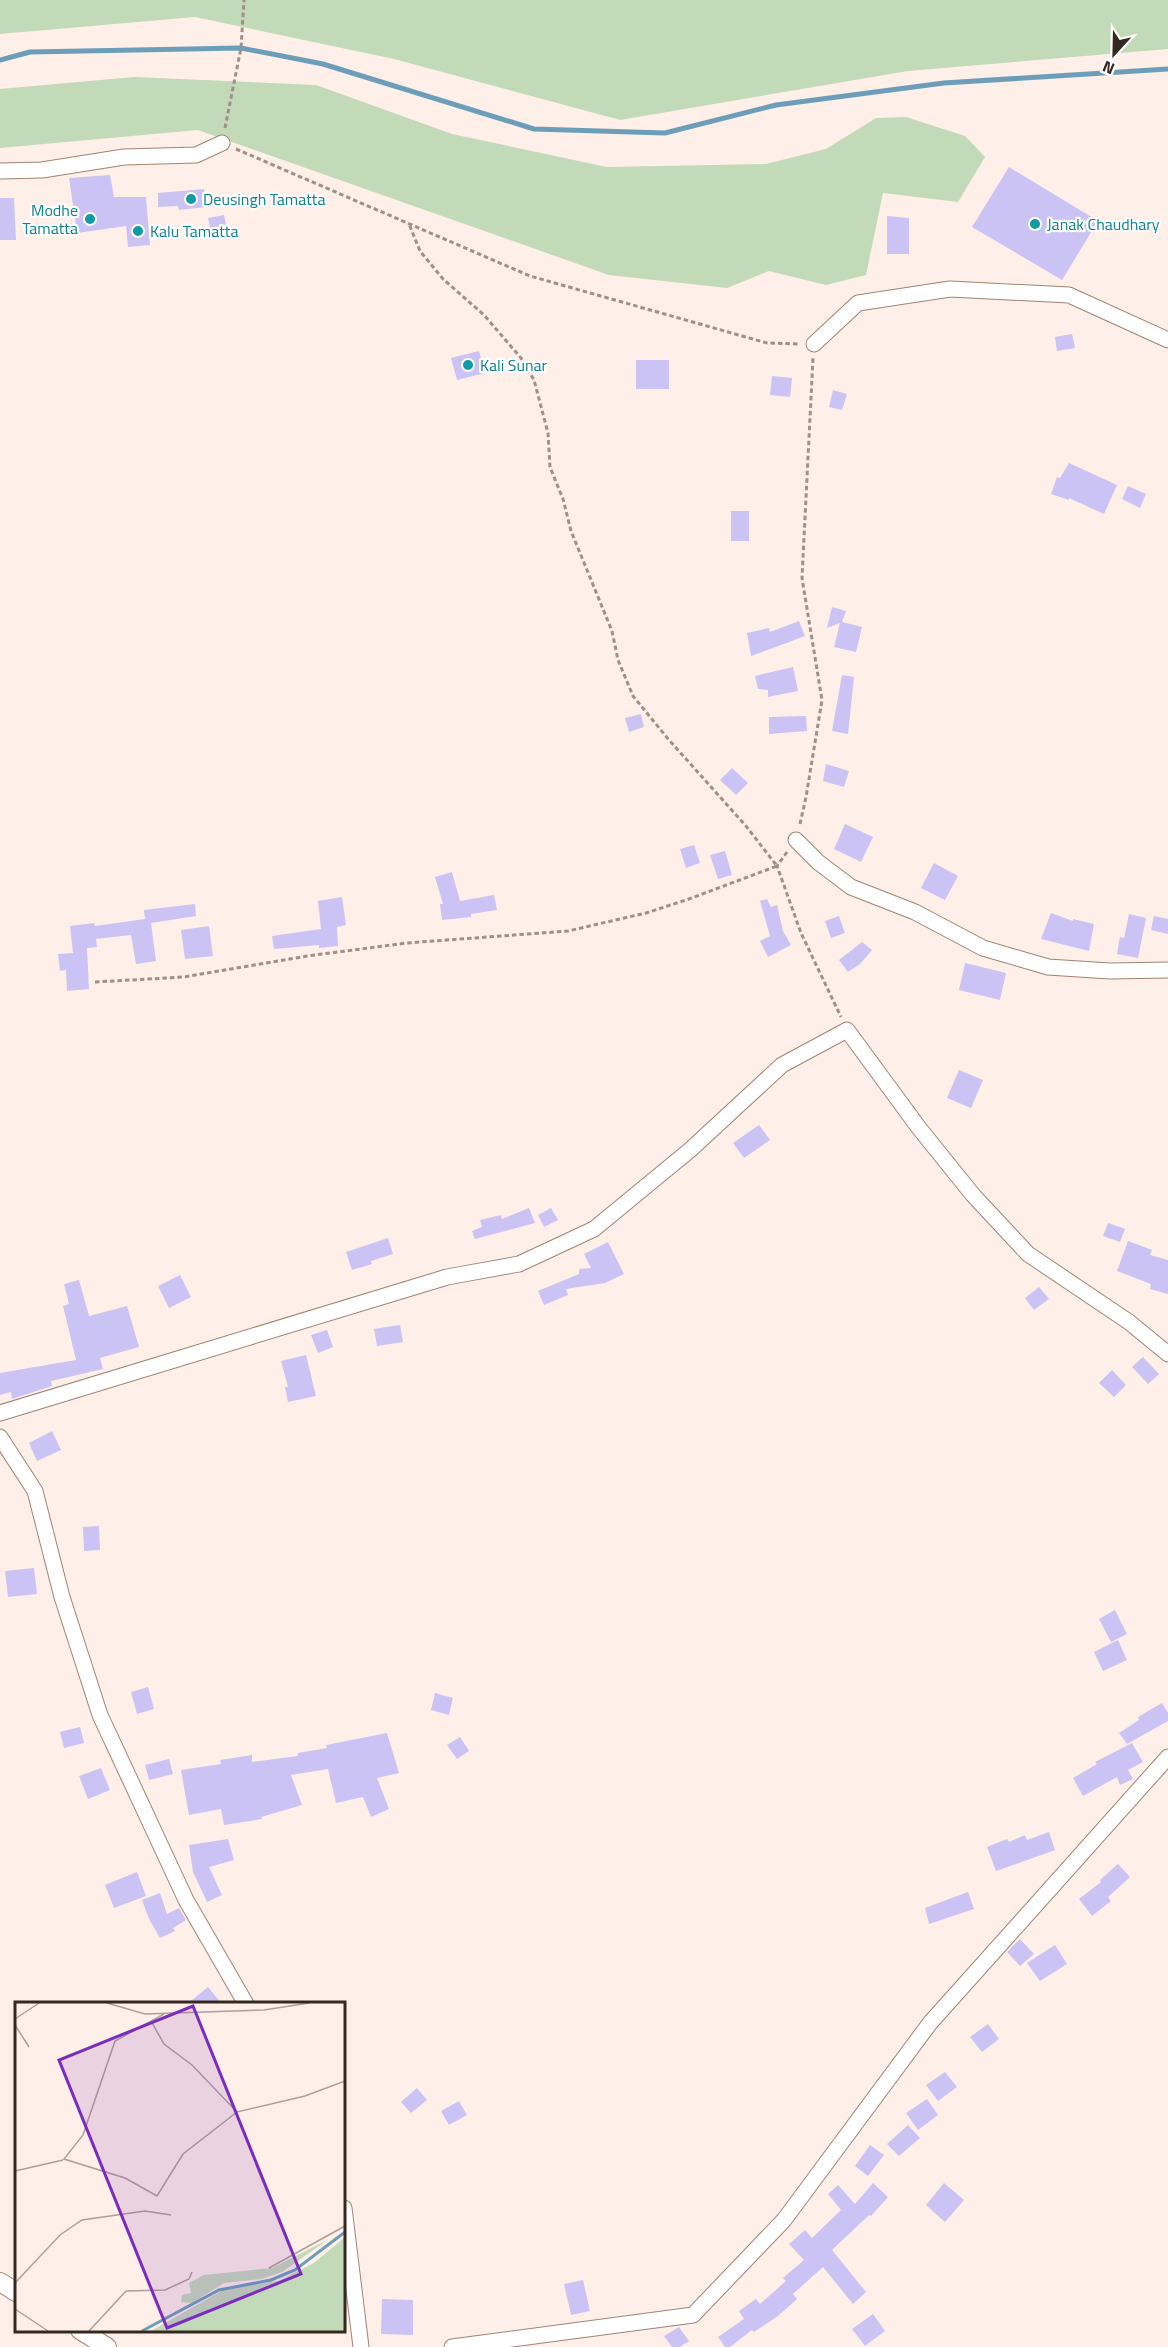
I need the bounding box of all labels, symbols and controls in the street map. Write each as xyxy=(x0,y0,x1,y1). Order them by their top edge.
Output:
north arrow xyxy=(1084,24,1144,84)
text: N xyxy=(1099,55,1118,81)
place label: Deusingh Tamatta xyxy=(203,187,325,211)
marker: Deusingh Tamatta xyxy=(184,192,198,206)
place label: Modhe Tamatta xyxy=(22,198,78,240)
marker: Modhe Tamatta xyxy=(83,212,97,226)
place label: Janak Chaudhary xyxy=(1047,212,1160,236)
marker: Janak Chaudhary xyxy=(1028,217,1042,231)
place label: Kalu Tamatta xyxy=(150,219,238,243)
marker: Kalu Tamatta xyxy=(131,224,145,238)
place label: Kali Sunar xyxy=(480,353,548,377)
marker: Kali Sunar xyxy=(461,358,475,372)
inset map xyxy=(15,2002,345,2332)

